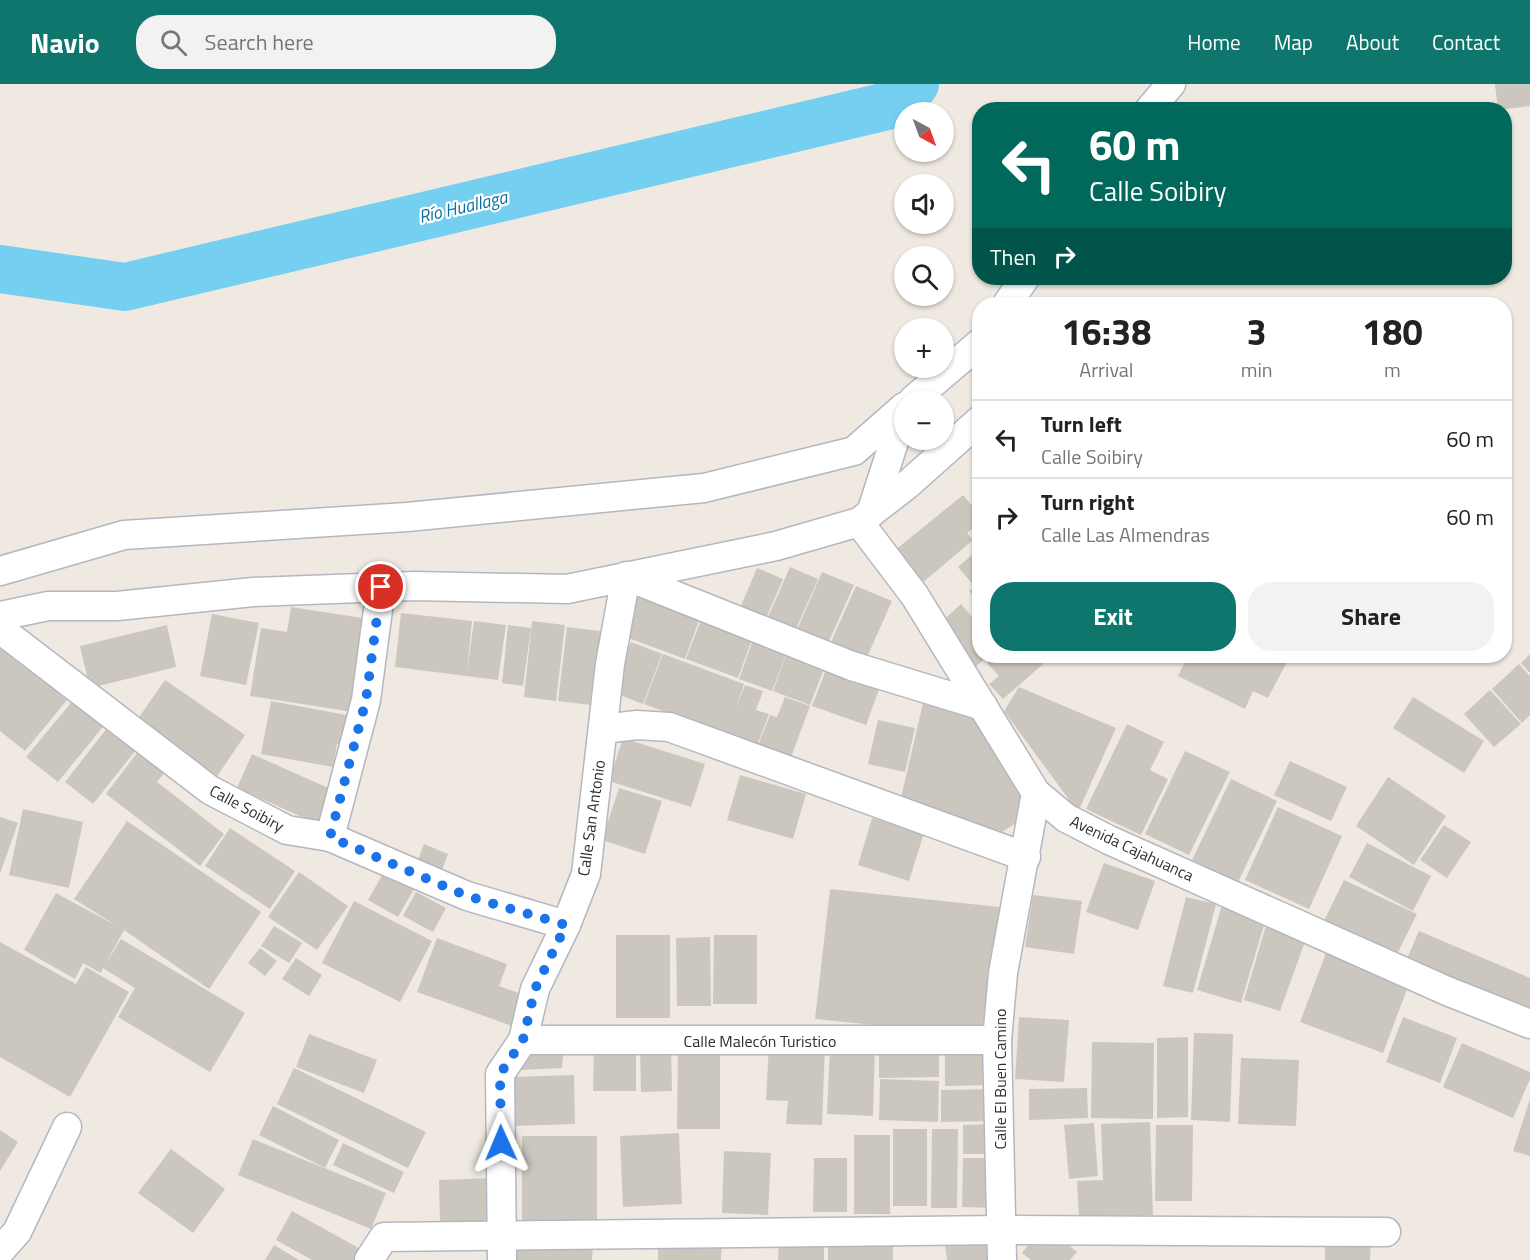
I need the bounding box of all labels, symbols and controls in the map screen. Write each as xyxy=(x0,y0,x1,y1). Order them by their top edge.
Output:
search box xyxy=(136,15,556,69)
text: Navio xyxy=(30,21,100,64)
text: Search here xyxy=(205,25,314,59)
icon: search xyxy=(157,26,190,59)
text: Home xyxy=(1187,26,1241,58)
text: Map xyxy=(1274,26,1313,58)
text: About xyxy=(1346,26,1399,58)
text: Contact xyxy=(1432,26,1500,58)
north arrow xyxy=(894,102,954,162)
map controls xyxy=(894,102,954,450)
text: 60 m xyxy=(1089,112,1181,176)
icon: left xyxy=(990,126,1068,204)
text: Calle Soibiry xyxy=(1089,170,1227,211)
button: sound xyxy=(894,174,954,234)
water label: Río Huallaga xyxy=(416,183,511,230)
text: Then xyxy=(990,240,1036,274)
icon: right xyxy=(1048,240,1081,273)
button: search xyxy=(894,246,954,306)
text: 16:38 xyxy=(1061,304,1151,359)
text: 3 xyxy=(1247,304,1267,359)
text: 180 xyxy=(1362,304,1423,359)
button: + xyxy=(894,318,954,378)
text: Arrival xyxy=(1079,354,1134,385)
text: min xyxy=(1241,354,1273,385)
text: m xyxy=(1384,354,1401,385)
button: − xyxy=(894,390,954,450)
text: Turn left xyxy=(1041,407,1122,441)
text: 60 m xyxy=(1446,422,1494,456)
icon: left xyxy=(990,423,1023,456)
text: Calle Soibiry xyxy=(1041,441,1143,472)
text: Turn right xyxy=(1041,485,1135,519)
text: 60 m xyxy=(1446,500,1494,534)
icon: right xyxy=(990,501,1023,534)
text: Calle Las Almendras xyxy=(1041,519,1210,550)
pin xyxy=(355,561,406,612)
icon: arrive xyxy=(364,570,397,603)
button: Exit xyxy=(990,582,1236,651)
button: Share xyxy=(1248,582,1494,651)
street label: Calle San Antonio xyxy=(571,758,611,878)
street label: Calle Soibiry xyxy=(205,778,289,838)
street label: Avenida Cajahuanca xyxy=(1066,809,1198,887)
street label: Calle El Buen Camino xyxy=(988,1009,1012,1149)
street label: Calle Malecón Turistico xyxy=(684,1029,836,1053)
position arrow xyxy=(469,1111,533,1175)

